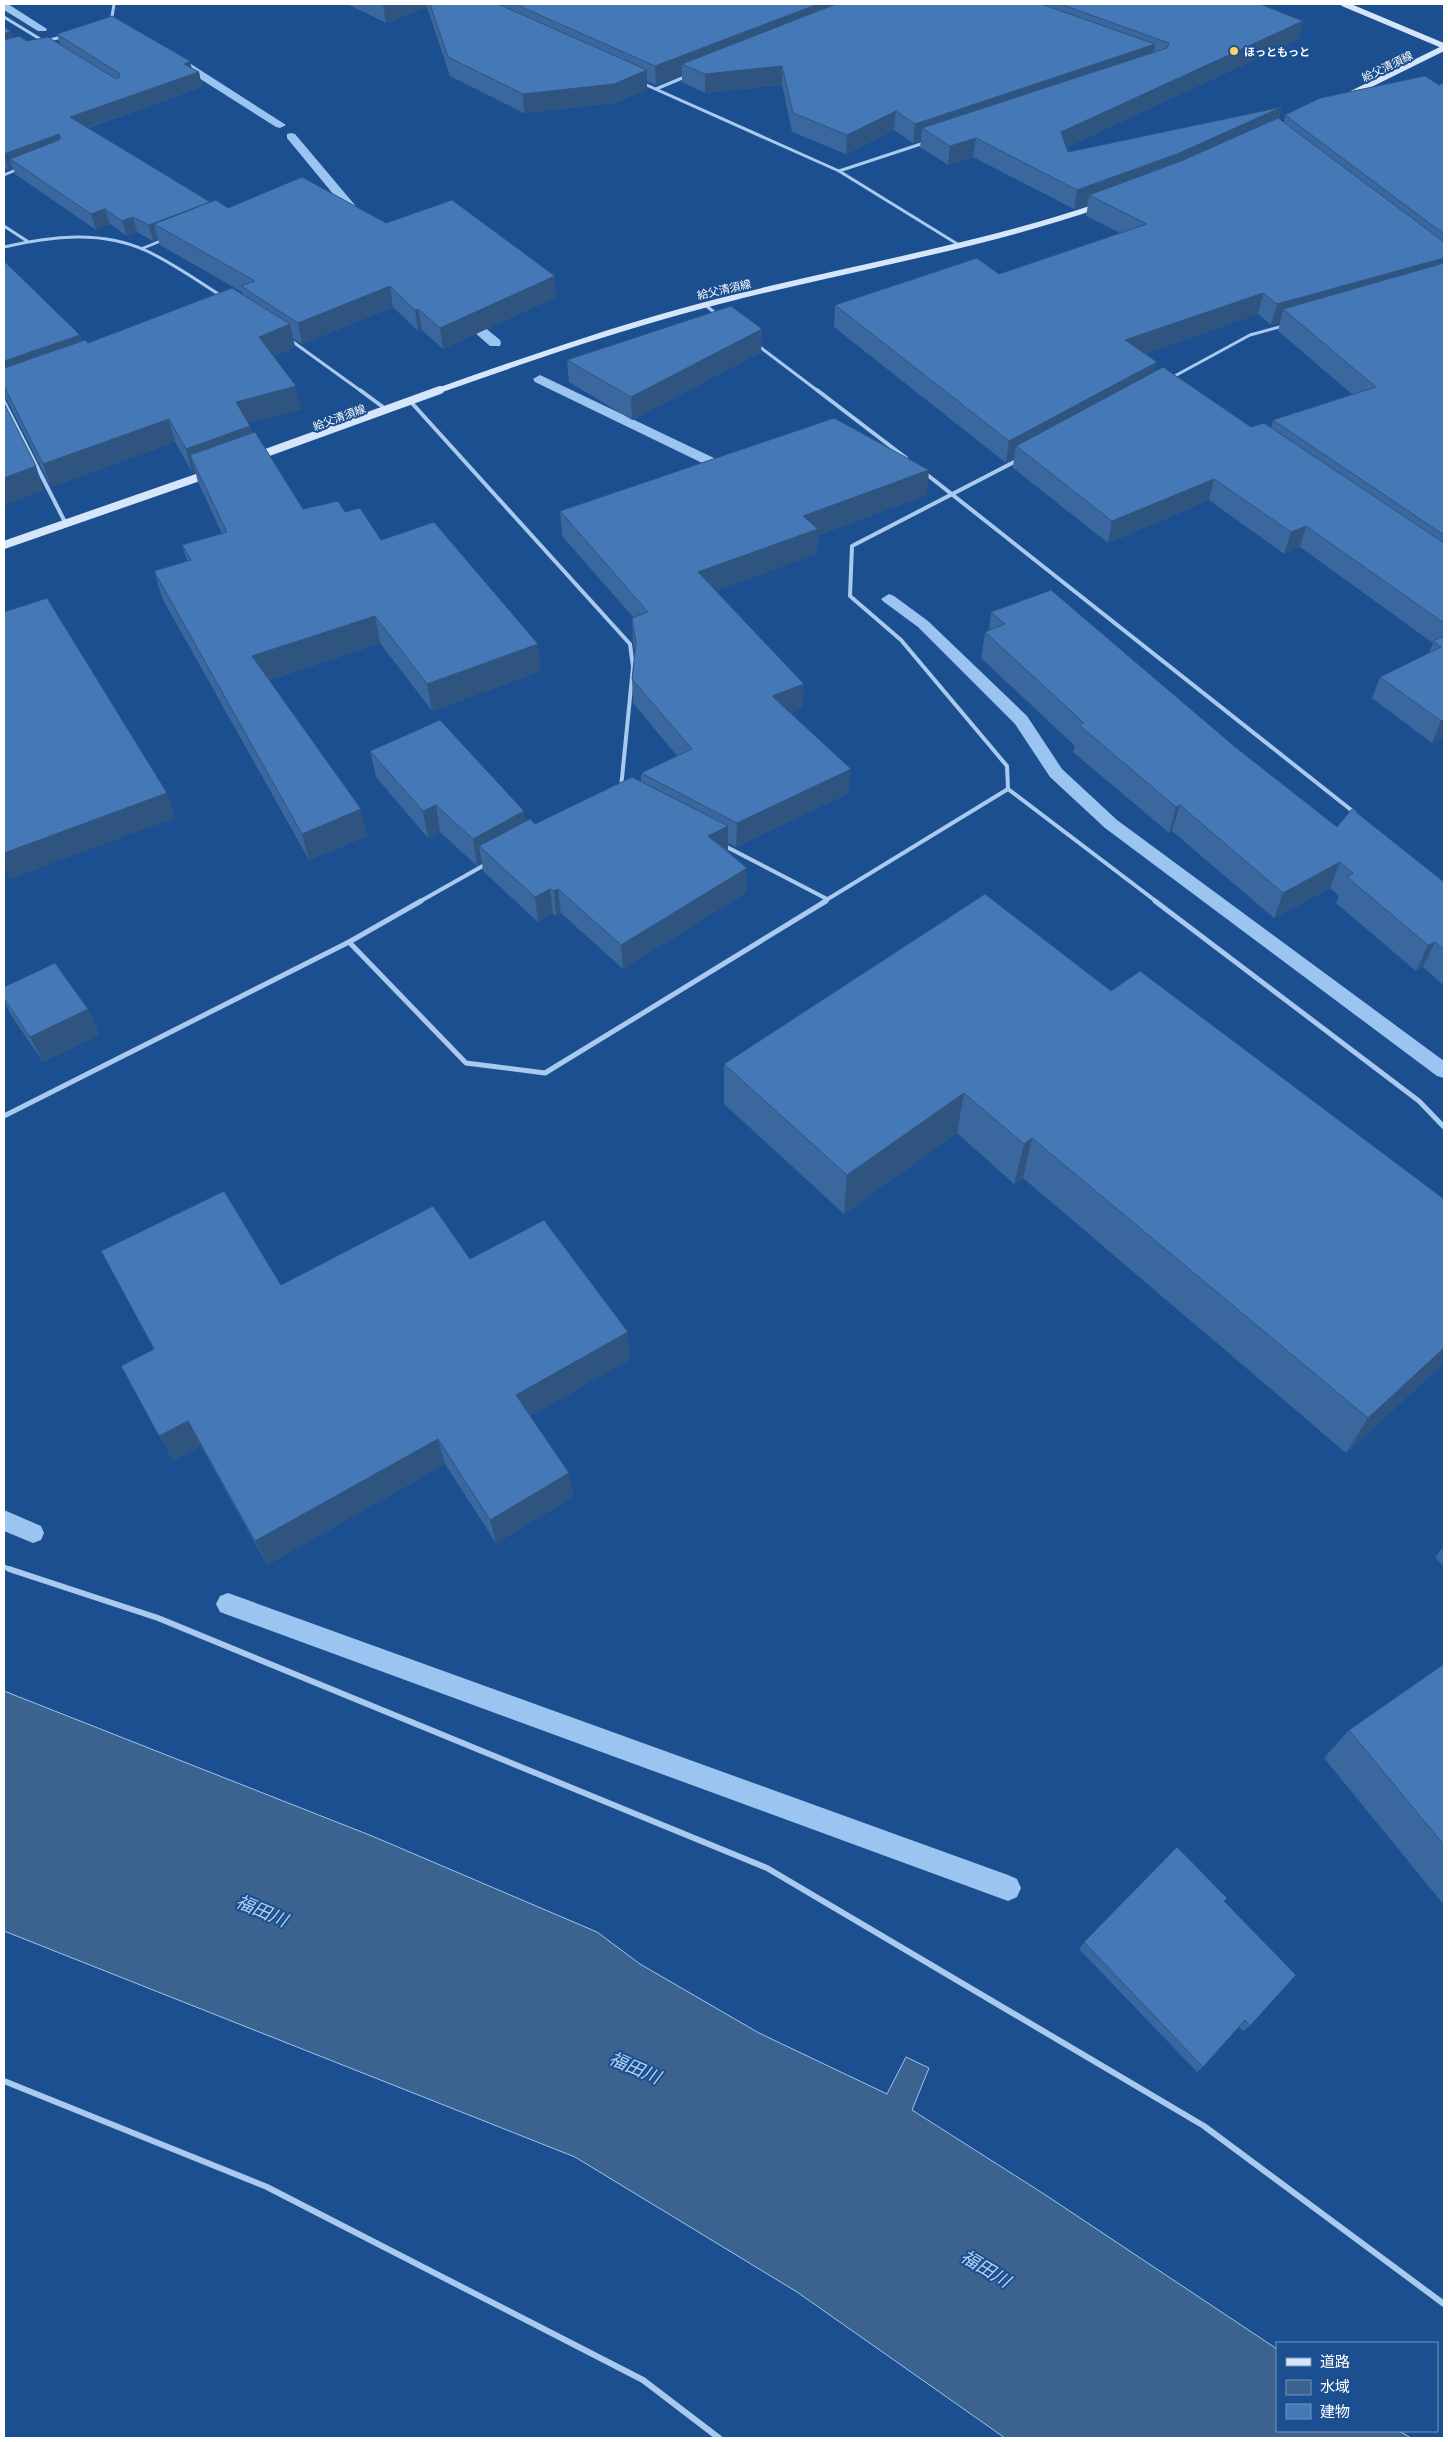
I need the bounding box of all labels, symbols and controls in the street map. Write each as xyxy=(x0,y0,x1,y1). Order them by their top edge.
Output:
marker: ほっともっと xyxy=(1228,45,1240,57)
place label: ほっともっと xyxy=(1244,45,1310,58)
street label: 給父清須線 xyxy=(1359,48,1415,84)
street label: 給父清須線 xyxy=(696,276,752,302)
street label: 給父清須線 xyxy=(311,401,367,433)
water label: 福田川 xyxy=(233,1889,293,1931)
water label: 福田川 xyxy=(606,2046,666,2088)
water label: 福田川 xyxy=(957,2245,1017,2292)
legend xyxy=(1276,2342,1438,2432)
text: 道路 xyxy=(1320,2352,1350,2370)
text: 水域 xyxy=(1320,2377,1350,2395)
text: 建物 xyxy=(1320,2402,1350,2420)

